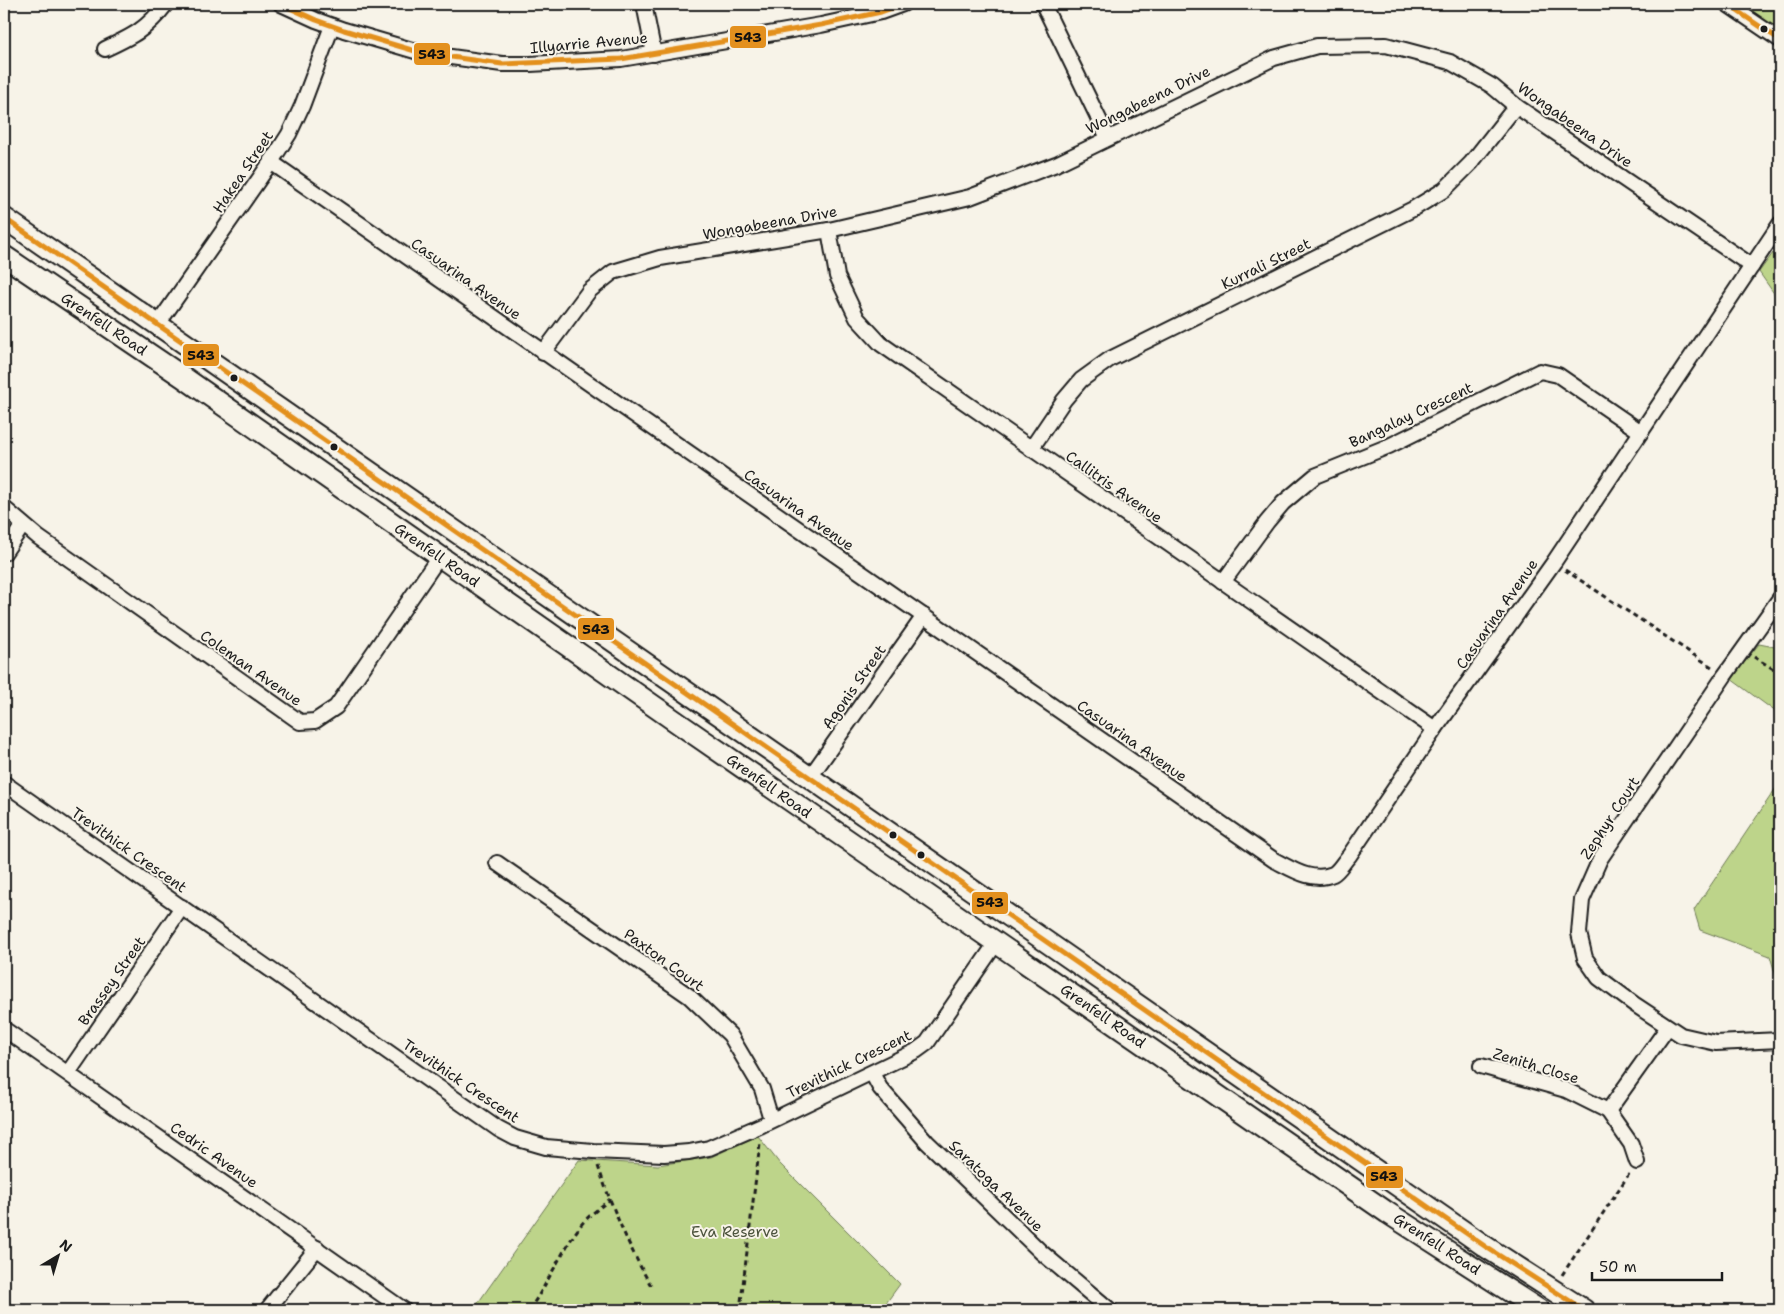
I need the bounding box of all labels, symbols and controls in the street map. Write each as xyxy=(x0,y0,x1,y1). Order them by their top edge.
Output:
unlabelled marker xyxy=(1759,24,1769,34)
line badge: 543 xyxy=(729,25,767,49)
street label: Illyarrie Avenue xyxy=(529,28,649,58)
text: 543 xyxy=(734,28,762,46)
line badge: 543 xyxy=(413,42,451,66)
text: 543 xyxy=(418,45,446,63)
street label: Wongabeena Drive xyxy=(1082,61,1214,139)
street label: Wongabeena Drive xyxy=(1513,78,1637,172)
street label: Hakea Street xyxy=(208,127,278,217)
street label: Wongabeena Drive xyxy=(701,201,839,245)
street label: Casuarina Avenue xyxy=(407,233,525,325)
street label: Kurrali Street xyxy=(1218,234,1314,294)
street label: Grenfell Road xyxy=(57,288,151,361)
line badge: 543 xyxy=(182,343,220,367)
text: 543 xyxy=(187,346,215,364)
unlabelled marker xyxy=(229,373,239,383)
street label: Bangalay Crescent xyxy=(1346,378,1476,452)
unlabelled marker xyxy=(329,442,339,452)
street label: Callitris Avenue xyxy=(1062,446,1166,528)
street label: Casuarina Avenue xyxy=(740,464,858,556)
street label: Grenfell Road xyxy=(390,518,484,592)
street label: Casuarina Avenue xyxy=(1451,555,1543,673)
line badge: 543 xyxy=(577,617,615,641)
text: 543 xyxy=(582,620,610,638)
street label: Coleman Avenue xyxy=(196,625,306,711)
street label: Agonis Street xyxy=(817,641,891,733)
street label: Casuarina Avenue xyxy=(1073,695,1191,787)
street label: Grenfell Road xyxy=(722,749,816,823)
street label: Zephyr Court xyxy=(1576,773,1644,863)
street label: Trevithick Crescent xyxy=(67,803,191,897)
unlabelled marker xyxy=(888,830,898,840)
unlabelled marker xyxy=(916,850,926,860)
line badge: 543 xyxy=(971,891,1009,915)
text: 543 xyxy=(976,893,1004,911)
street label: Paxton Court xyxy=(620,924,708,996)
street label: Brassey Street xyxy=(74,932,150,1030)
street label: Grenfell Road xyxy=(1056,979,1150,1053)
street label: Trevithick Crescent xyxy=(783,1025,915,1103)
street label: Trevithick Crescent xyxy=(399,1035,523,1127)
street label: Zenith Close xyxy=(1491,1043,1581,1089)
street label: Cedric Avenue xyxy=(166,1117,262,1193)
street label: Saratoga Avenue xyxy=(944,1136,1048,1236)
line badge: 543 xyxy=(1365,1165,1404,1189)
text: 543 xyxy=(1370,1167,1398,1185)
street label: Grenfell Road xyxy=(1390,1208,1485,1280)
park label: Eva Reserve xyxy=(691,1222,779,1242)
north arrow xyxy=(32,1232,82,1282)
text: N xyxy=(56,1235,76,1256)
scale bar xyxy=(1592,1249,1722,1281)
text: 50 m xyxy=(1599,1257,1637,1277)

